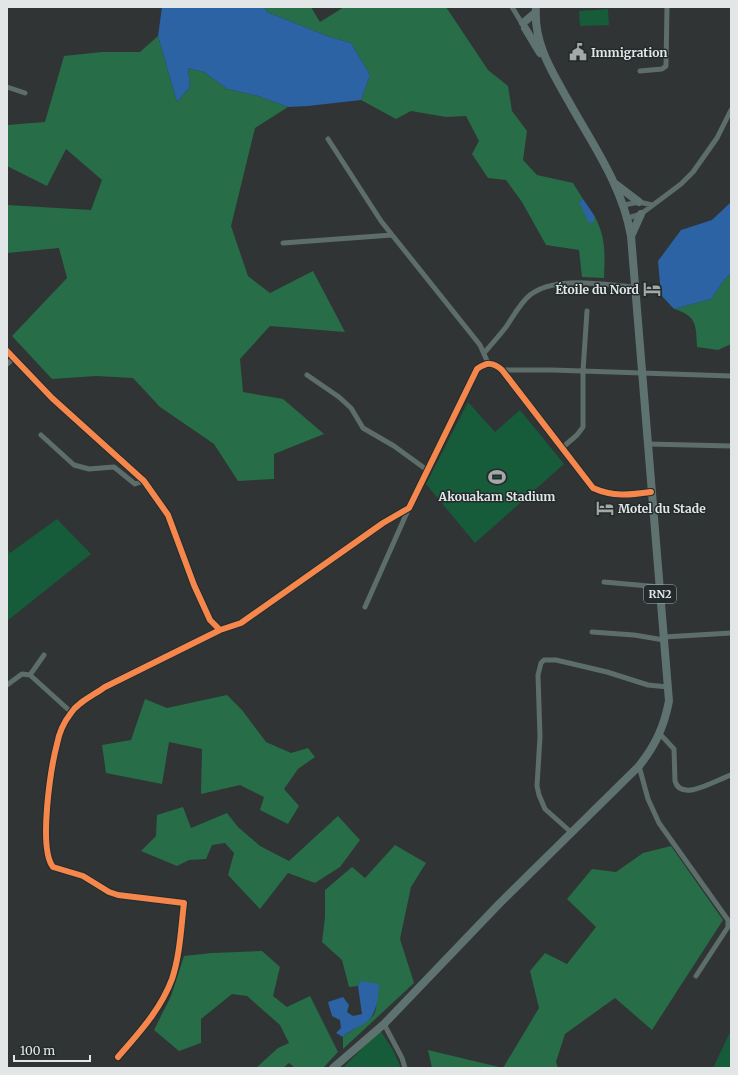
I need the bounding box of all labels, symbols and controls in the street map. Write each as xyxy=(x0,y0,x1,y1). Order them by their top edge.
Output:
public building icon: Immigration xyxy=(568,42,588,62)
place label: Immigration xyxy=(591,45,668,60)
hotel icon: Étoile du Nord xyxy=(642,279,662,299)
place label: Étoile du Nord xyxy=(555,281,640,297)
sports icon: Akouakam Stadium xyxy=(487,467,507,487)
place label: Akouakam Stadium xyxy=(438,489,555,504)
hotel icon: Motel du Stade xyxy=(595,498,615,518)
place label: Motel du Stade xyxy=(618,501,706,516)
road number: RN2 xyxy=(644,585,676,603)
scale bar xyxy=(14,1037,90,1063)
text: 100 m xyxy=(20,1043,55,1058)

